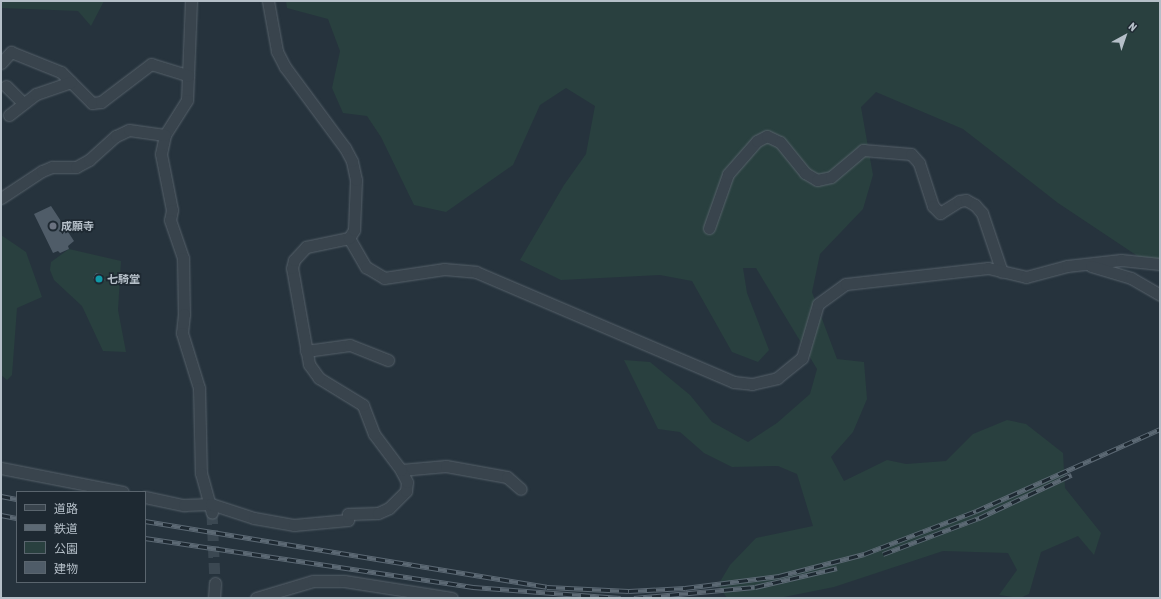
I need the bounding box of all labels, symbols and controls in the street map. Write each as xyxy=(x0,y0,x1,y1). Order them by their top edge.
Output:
north arrow xyxy=(1105,16,1145,56)
text: N xyxy=(1126,20,1139,33)
place label: 成願寺 xyxy=(61,219,94,233)
marker: 成願寺 xyxy=(48,221,58,231)
place label: 七騎堂 xyxy=(107,272,140,286)
marker: 七騎堂 xyxy=(94,274,104,284)
legend xyxy=(16,491,146,583)
text: 道路 xyxy=(54,502,78,516)
text: 鉄道 xyxy=(54,522,78,536)
text: 公園 xyxy=(54,542,78,556)
text: 建物 xyxy=(54,562,78,576)

